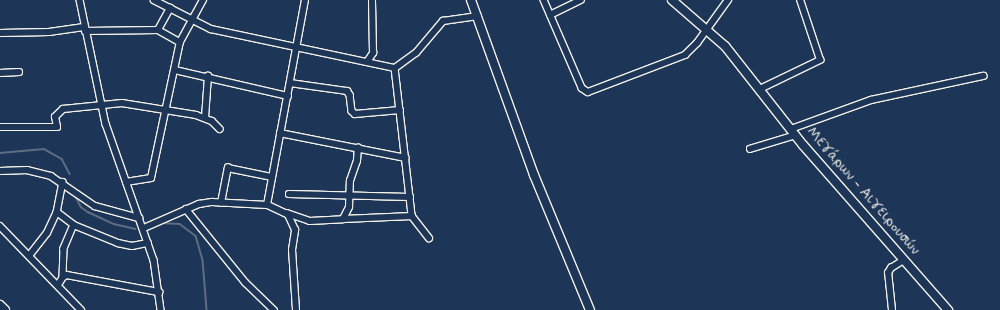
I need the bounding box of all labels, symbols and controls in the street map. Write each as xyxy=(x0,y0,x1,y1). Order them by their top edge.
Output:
street label: Μεγάρων - Αιγειρουσών xyxy=(802,123,924,259)

